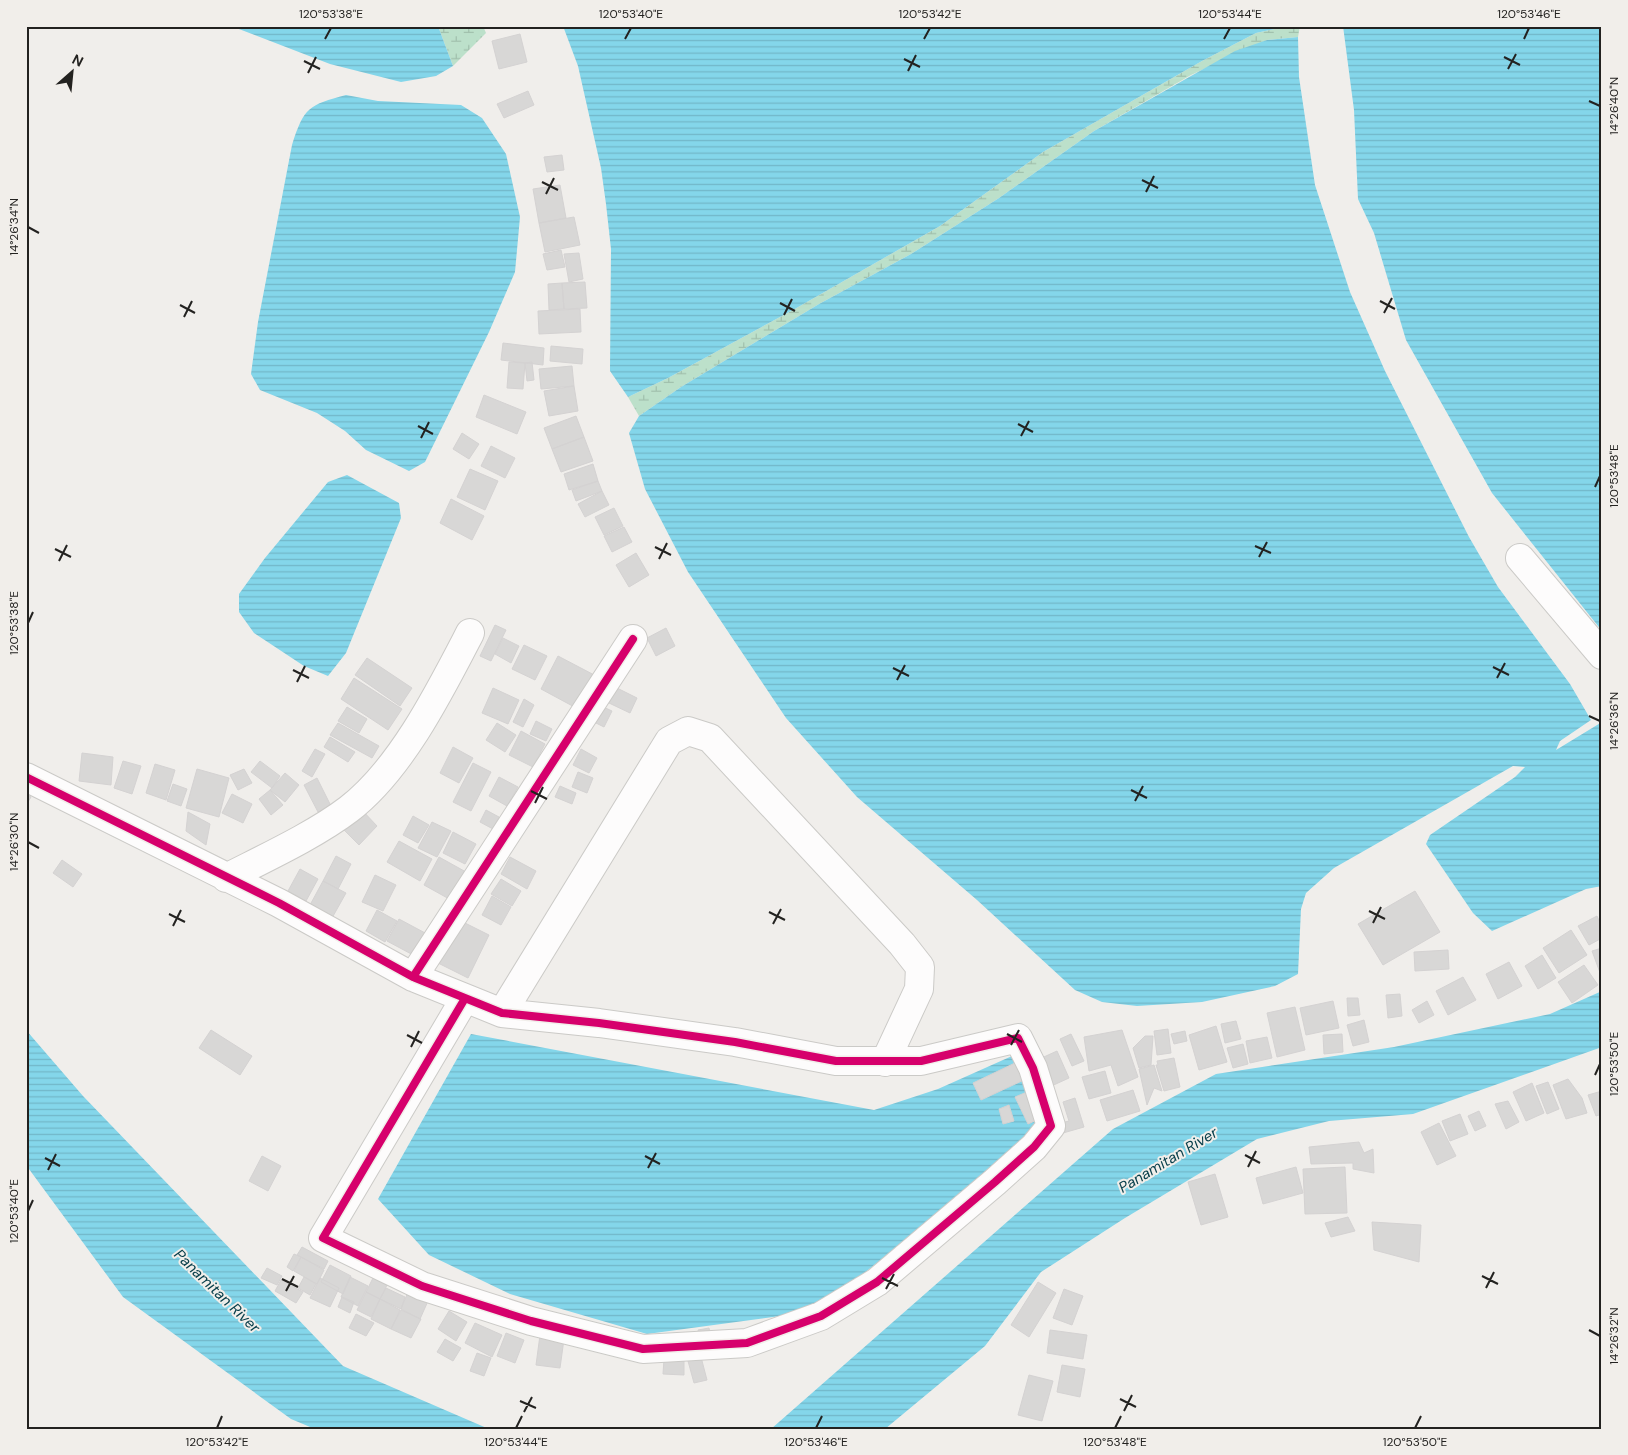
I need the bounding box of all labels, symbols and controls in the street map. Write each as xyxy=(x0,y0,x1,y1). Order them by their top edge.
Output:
text: 120°53'38"E xyxy=(299,6,363,22)
text: 120°53'40"E xyxy=(599,6,663,22)
text: 120°53'42"E xyxy=(898,6,962,22)
text: 120°53'44"E xyxy=(1198,6,1262,22)
text: 120°53'46"E xyxy=(1497,6,1561,22)
north arrow xyxy=(48,48,98,98)
text: N xyxy=(69,50,87,71)
text: 14°26'40"N xyxy=(1606,77,1622,135)
text: 14°26'34"N xyxy=(6,198,22,256)
text: 120°53'48"E xyxy=(1606,444,1622,508)
text: 120°53'38"E xyxy=(6,591,22,655)
text: 14°26'36"N xyxy=(1606,692,1622,750)
text: 14°26'30"N xyxy=(6,813,22,871)
text: 120°53'50"E xyxy=(1606,1031,1622,1096)
water label: Panamitan River xyxy=(1115,1122,1222,1197)
text: 120°53'40"E xyxy=(6,1179,22,1243)
water label: Panamitan River xyxy=(170,1245,265,1337)
text: 14°26'32"N xyxy=(1606,1307,1622,1365)
text: 120°53'42"E xyxy=(185,1434,249,1450)
text: 120°53'44"E xyxy=(484,1434,548,1450)
text: 120°53'46"E xyxy=(784,1434,848,1450)
text: 120°53'48"E xyxy=(1083,1434,1147,1450)
text: 120°53'50"E xyxy=(1383,1434,1448,1450)

